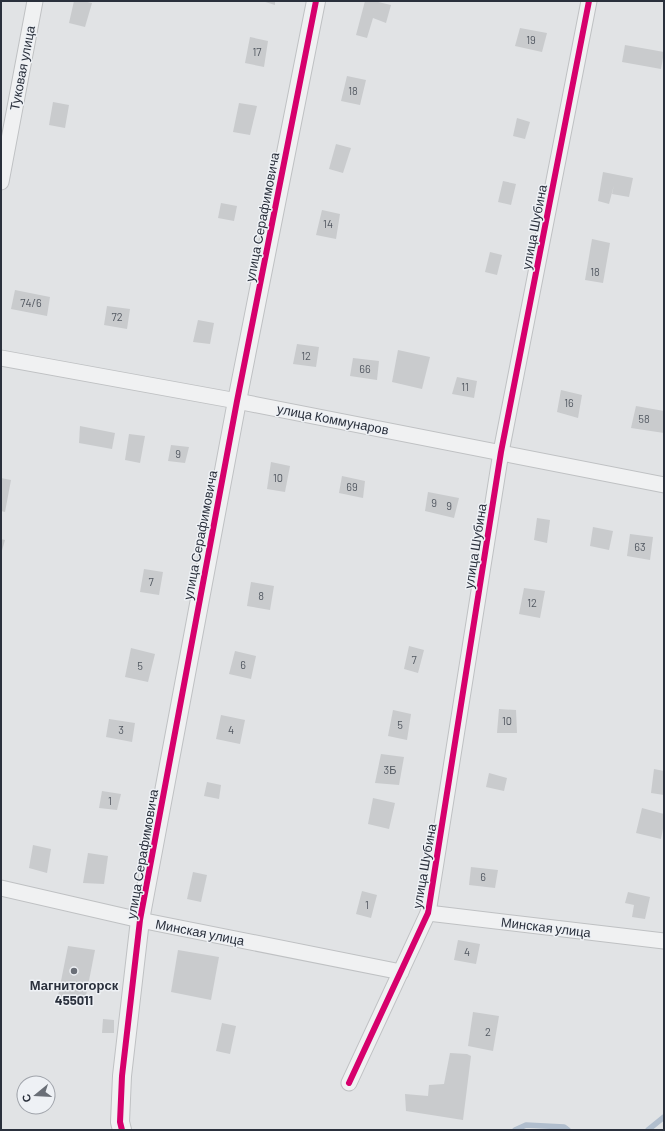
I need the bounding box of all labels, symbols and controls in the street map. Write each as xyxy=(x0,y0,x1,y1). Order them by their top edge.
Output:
street label: Туковая улица xyxy=(6,23,38,112)
house number: 19 xyxy=(526,33,536,46)
house number: 17 xyxy=(252,45,262,58)
house number: 18 xyxy=(348,84,358,97)
street label: улица Серафимовича xyxy=(242,150,283,283)
street label: улица Шубина xyxy=(518,183,550,271)
house number: 14 xyxy=(323,217,333,230)
house number: 18 xyxy=(590,265,600,278)
house number: 74/6 xyxy=(20,296,42,309)
house number: 72 xyxy=(111,310,123,323)
house number: 12 xyxy=(301,349,311,362)
house number: 66 xyxy=(359,362,371,375)
house number: 11 xyxy=(461,380,469,393)
house number: 16 xyxy=(564,396,574,409)
street label: улица Коммунаров xyxy=(276,400,390,438)
house number: 58 xyxy=(638,412,650,425)
house number: 9 xyxy=(175,447,181,460)
street label: улица Серафимовича xyxy=(180,468,221,601)
house number: 10 xyxy=(273,471,283,484)
house number: 69 xyxy=(346,480,358,493)
house number: 9 xyxy=(431,496,437,509)
house number: 9 xyxy=(446,499,452,512)
street label: улица Шубина xyxy=(460,502,490,590)
house number: 63 xyxy=(634,540,646,553)
house number: 7 xyxy=(148,575,154,588)
house number: 8 xyxy=(258,589,264,602)
house number: 12 xyxy=(527,596,537,609)
house number: 7 xyxy=(411,653,417,666)
house number: 6 xyxy=(240,658,246,671)
house number: 5 xyxy=(137,659,143,672)
house number: 10 xyxy=(502,714,512,727)
house number: 5 xyxy=(397,718,403,731)
house number: 3 xyxy=(118,723,124,736)
house number: 4 xyxy=(228,723,234,736)
house number: 3Б xyxy=(384,763,396,776)
street label: улица Серафимовича xyxy=(123,787,161,920)
house number: 1 xyxy=(108,794,112,807)
street label: улица Шубина xyxy=(409,821,439,910)
house number: 6 xyxy=(480,870,486,883)
house number: 1 xyxy=(365,898,369,911)
street label: Минская улица xyxy=(500,914,593,941)
street label: Минская улица xyxy=(154,916,247,949)
house number: 4 xyxy=(464,945,470,958)
marker: Магнитогорск 455011 xyxy=(69,966,79,976)
place label: Магнитогорск 455011 xyxy=(30,977,119,1008)
house number: 2 xyxy=(485,1025,491,1038)
north arrow xyxy=(16,1075,56,1115)
text: С xyxy=(19,1092,33,1104)

